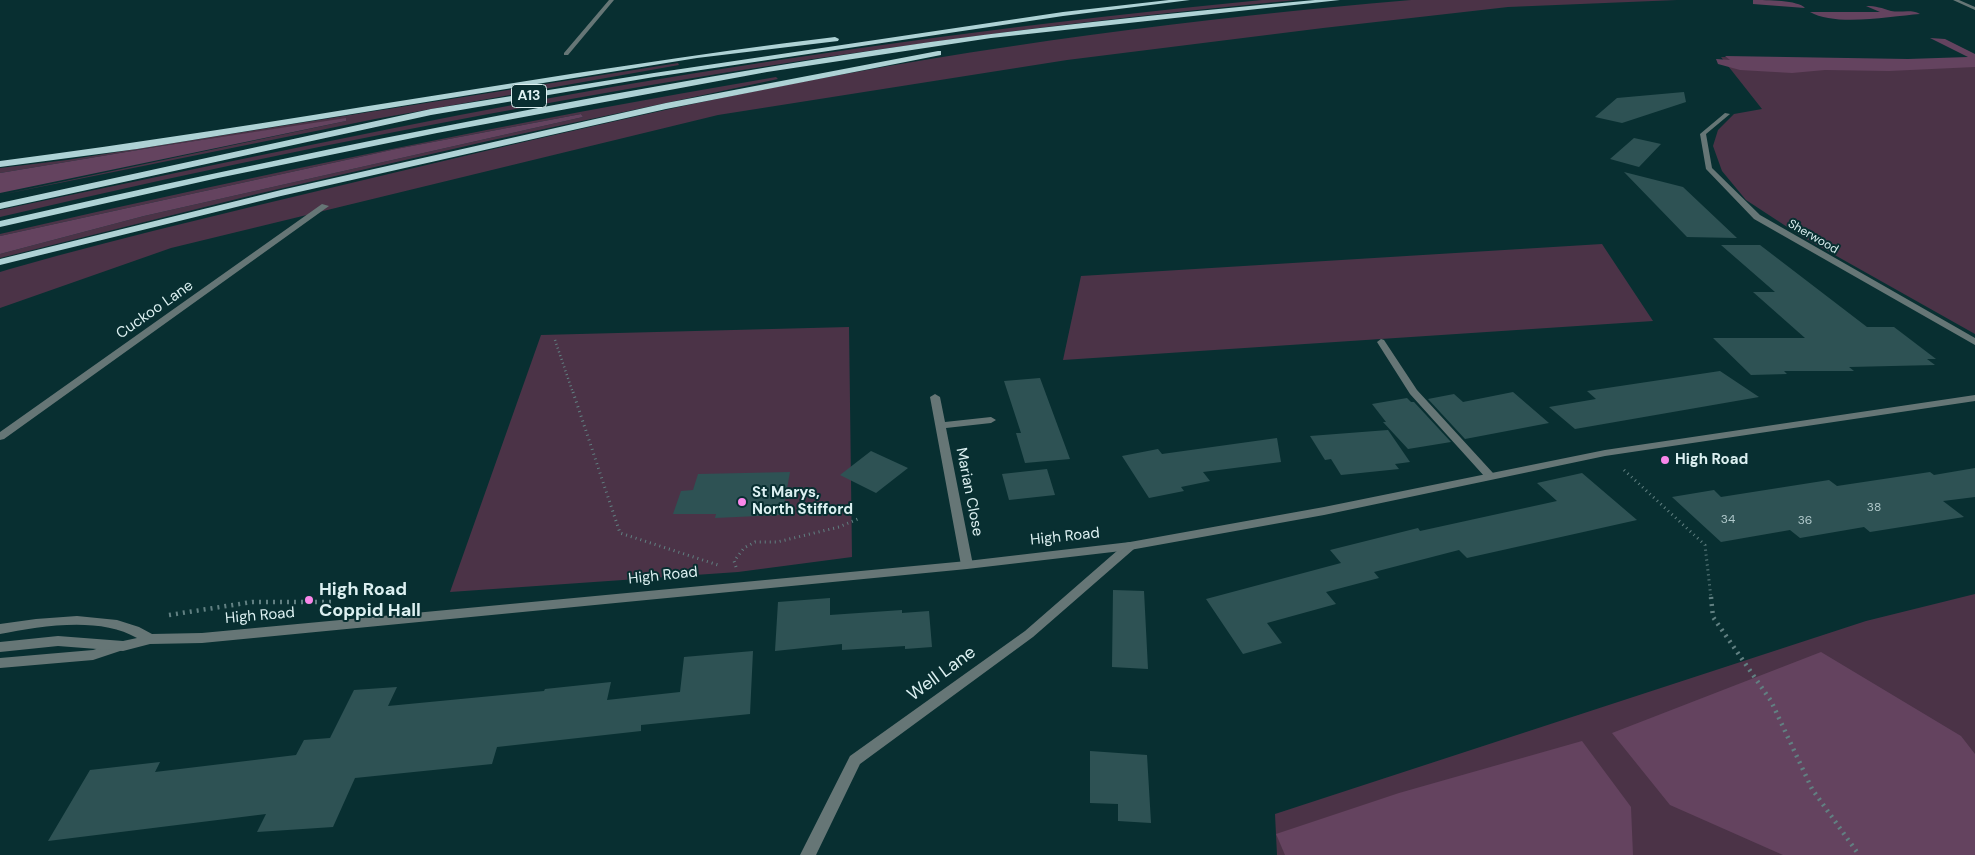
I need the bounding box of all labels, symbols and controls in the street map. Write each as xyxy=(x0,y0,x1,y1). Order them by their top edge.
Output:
road number: A13 xyxy=(512,84,546,108)
street label: Sherwood xyxy=(1785,217,1841,257)
street label: Cuckoo Lane xyxy=(113,277,197,343)
street label: Marian Close xyxy=(952,446,986,538)
place label: High Road xyxy=(1675,451,1748,469)
marker: High Road xyxy=(1659,454,1671,466)
place label: St Marys, North Stifford xyxy=(752,484,853,519)
marker: St Marys, North Stifford xyxy=(736,496,748,508)
house number: 38 xyxy=(1867,501,1881,515)
house number: 34 xyxy=(1721,513,1735,527)
house number: 36 xyxy=(1798,514,1812,528)
street label: High Road xyxy=(1029,524,1101,550)
street label: High Road xyxy=(627,563,699,589)
place label: High Road Coppid Hall xyxy=(319,579,421,622)
marker: High Road Coppid Hall xyxy=(303,594,315,606)
street label: High Road xyxy=(224,604,296,628)
street label: Well Lane xyxy=(904,642,980,706)

